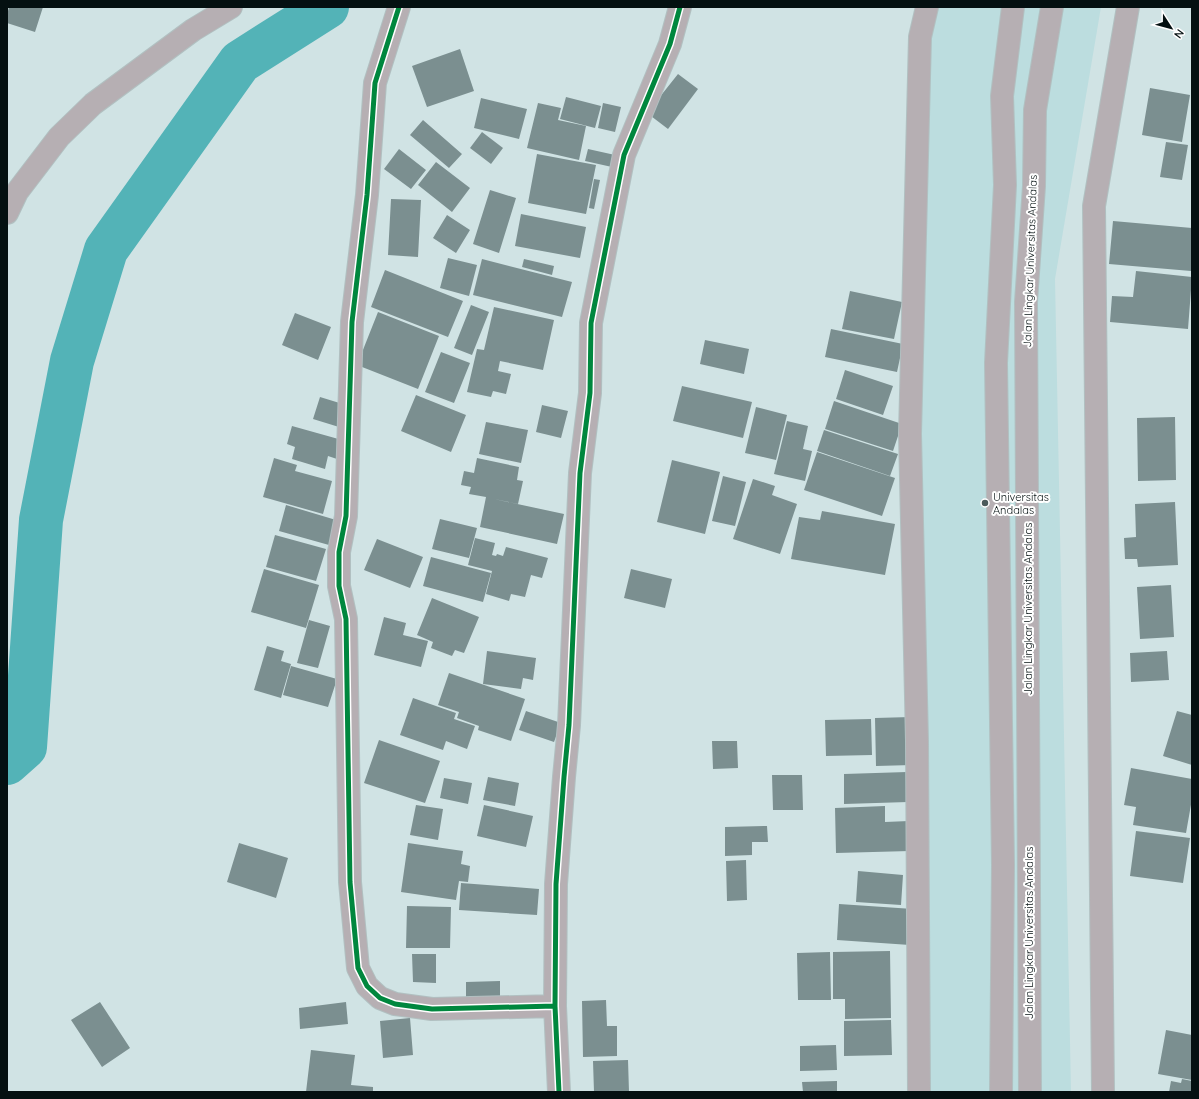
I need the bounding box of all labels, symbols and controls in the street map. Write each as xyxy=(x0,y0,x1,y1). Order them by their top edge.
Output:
north arrow xyxy=(1151,8,1191,48)
text: N xyxy=(1171,26,1187,41)
street label: Jalan Lingkar Universitas Andalas xyxy=(1020,174,1040,348)
place label: Universitas Andalas xyxy=(993,490,1049,517)
marker: Universitas Andalas xyxy=(980,498,990,508)
street label: Jalan Lingkar Universitas Andalas xyxy=(1021,523,1035,695)
street label: Jalan Lingkar Universitas Andalas xyxy=(1022,847,1036,1019)

